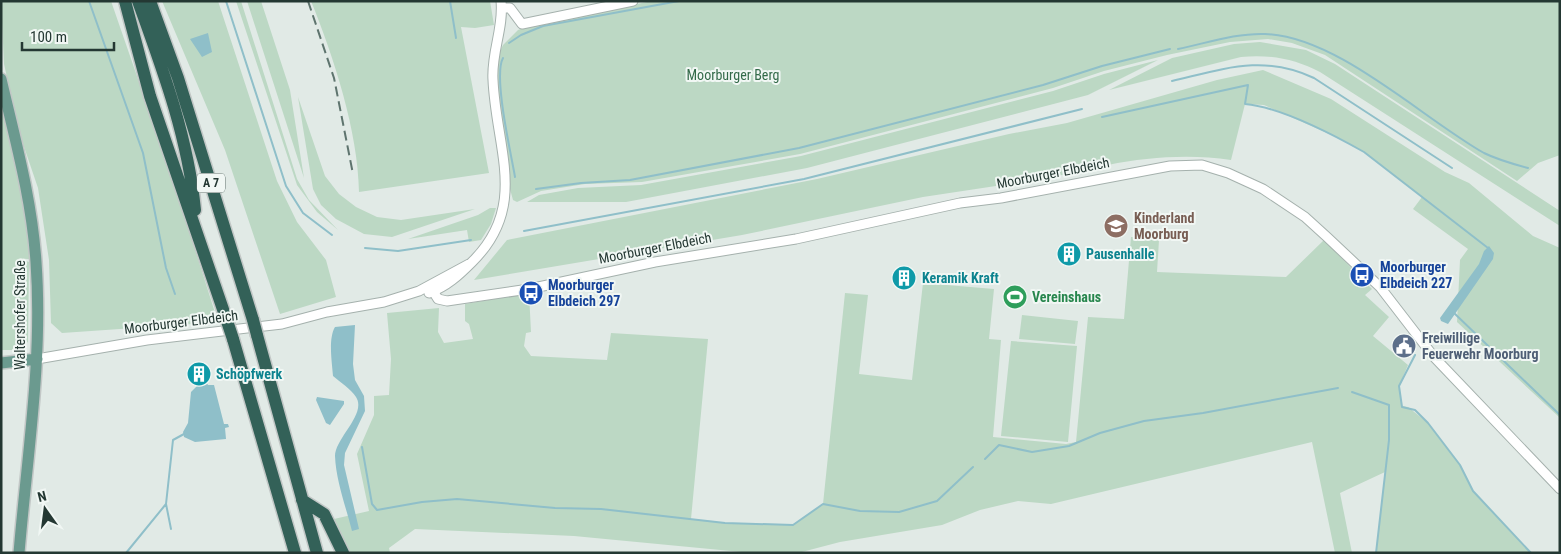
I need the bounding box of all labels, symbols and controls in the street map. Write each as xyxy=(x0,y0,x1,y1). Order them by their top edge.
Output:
scale bar xyxy=(22,20,115,52)
text: 100 m xyxy=(30,28,67,46)
park label: Moorburger Berg xyxy=(687,67,779,83)
street label: Moorburger Elbdeich xyxy=(995,154,1111,192)
road number: A 7 xyxy=(197,174,225,192)
place label: Kinderland Moorburg xyxy=(1134,210,1194,242)
school or university icon: Kinderland Moorburg xyxy=(1103,213,1129,239)
street label: Moorburger Elbdeich xyxy=(597,229,713,267)
building icon: Pausenhalle xyxy=(1056,241,1082,267)
place label: Pausenhalle xyxy=(1086,246,1155,262)
place label: Moorburger Elbdeich 227 xyxy=(1380,259,1452,291)
street label: Waltershofer Straße xyxy=(12,260,28,370)
bus stop icon: Moorburger Elbdeich 227 xyxy=(1349,262,1375,288)
building icon: Keramik Kraft xyxy=(891,265,917,291)
place label: Keramik Kraft xyxy=(922,270,999,286)
place label: Moorburger Elbdeich 297 xyxy=(548,277,620,309)
bus stop icon: Moorburger Elbdeich 297 xyxy=(518,280,544,306)
sports icon: Vereinshaus xyxy=(1002,284,1028,310)
place label: Vereinshaus xyxy=(1032,289,1101,305)
street label: Moorburger Elbdeich xyxy=(123,307,239,337)
place label: Freiwillige Feuerwehr Moorburg xyxy=(1422,330,1538,362)
public building icon: Freiwillige Feuerwehr Moorburg xyxy=(1391,333,1417,359)
building icon: Schöpfwerk xyxy=(186,361,212,387)
place label: Schöpfwerk xyxy=(216,366,283,382)
north arrow xyxy=(20,484,70,534)
text: N xyxy=(36,488,48,505)

